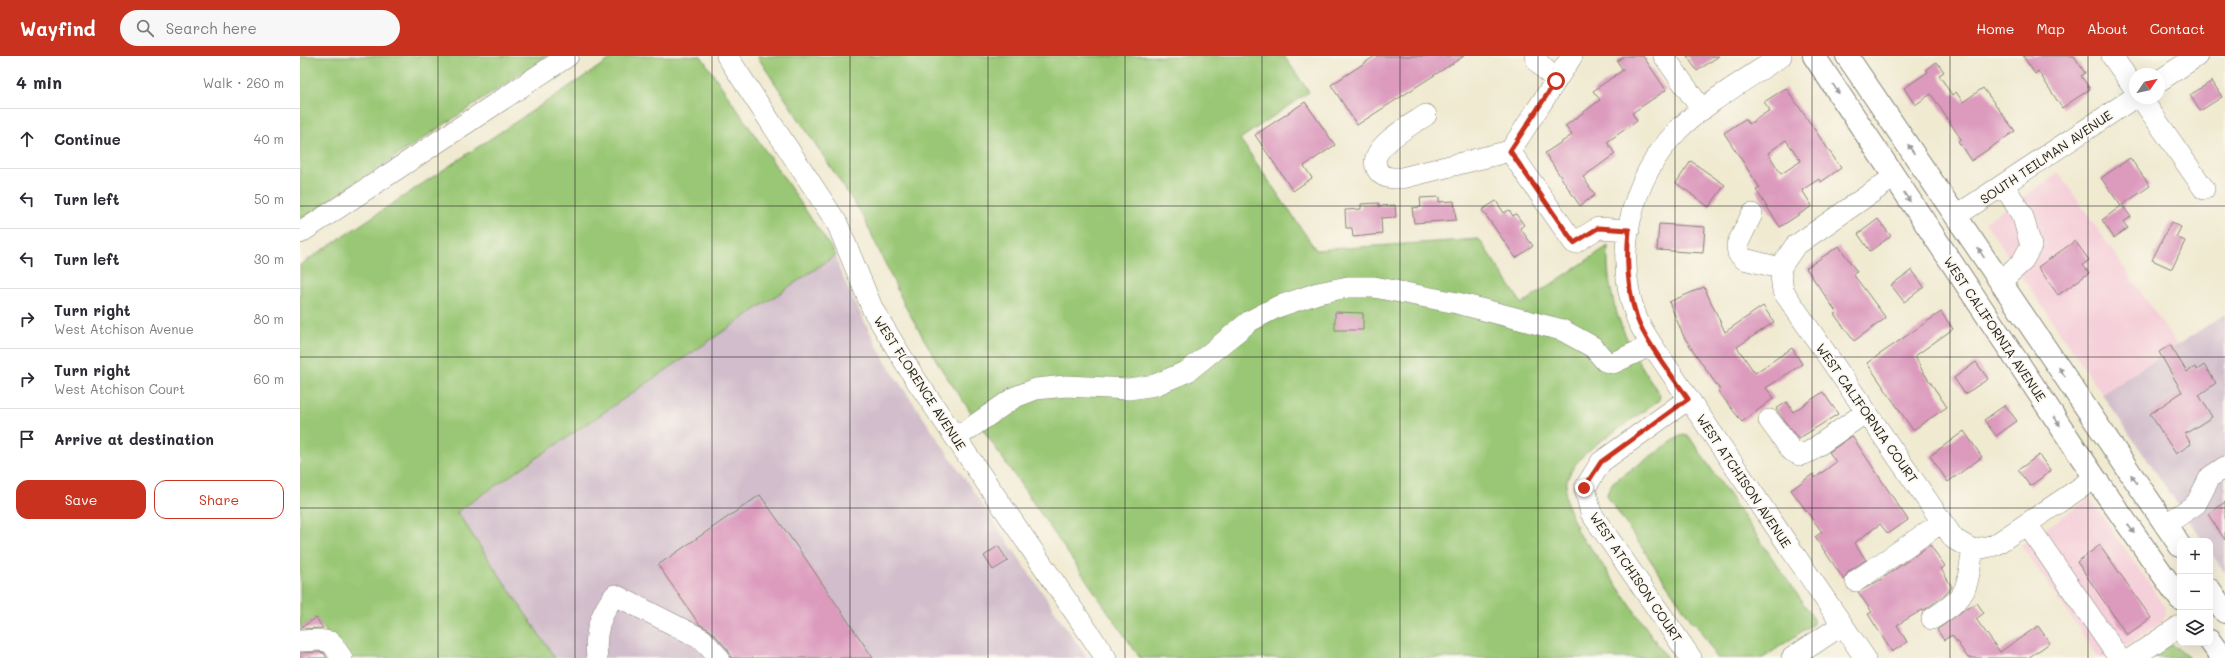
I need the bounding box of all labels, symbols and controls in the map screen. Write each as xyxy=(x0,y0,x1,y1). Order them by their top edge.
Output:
search box xyxy=(120,10,400,46)
text: Wayfind xyxy=(20,16,96,41)
icon: search xyxy=(134,17,156,39)
text: Search here xyxy=(166,18,257,38)
text: Home xyxy=(1976,19,2014,38)
text: Map xyxy=(2036,19,2065,38)
text: About xyxy=(2087,19,2128,38)
text: Contact xyxy=(2150,19,2205,38)
north arrow xyxy=(2129,68,2165,104)
text: 4 min xyxy=(16,71,62,93)
route start xyxy=(1547,72,1565,90)
text: Walk · 260 m xyxy=(203,74,284,91)
one-way arrow xyxy=(1832,83,1839,94)
street label: SOUTH TEILMAN AVENUE xyxy=(1976,106,2115,207)
icon: ahead xyxy=(16,128,38,150)
text: Continue xyxy=(54,129,121,149)
text: 40 m xyxy=(254,130,284,147)
one-way arrow xyxy=(1907,144,1915,155)
icon: left xyxy=(16,188,38,210)
text: Turn left xyxy=(54,189,119,209)
text: 50 m xyxy=(254,190,284,207)
one-way arrow xyxy=(1903,192,1911,202)
one-way arrow xyxy=(1977,247,1985,258)
icon: left xyxy=(16,248,38,270)
text: Turn left xyxy=(54,249,119,269)
text: 30 m xyxy=(254,250,284,267)
street label: WEST CALIFORNIA AVENUE xyxy=(1940,253,2050,404)
text: Turn right xyxy=(54,300,131,320)
icon: right xyxy=(16,308,38,330)
text: 80 m xyxy=(254,310,284,327)
street label: WEST FLORENCE AVENUE xyxy=(871,312,970,453)
text: West Atchison Avenue xyxy=(54,320,194,337)
street label: WEST CALIFORNIA COURT xyxy=(1813,340,1922,486)
text: Turn right xyxy=(54,360,131,380)
one-way arrow xyxy=(2058,366,2065,378)
icon: right xyxy=(16,368,38,390)
text: 60 m xyxy=(254,370,284,387)
text: West Atchison Court xyxy=(54,380,185,397)
street label: WEST ATCHISON AVENUE xyxy=(1693,410,1796,551)
one-way arrow xyxy=(2053,416,2061,427)
icon: arrive xyxy=(16,428,38,450)
text: Arrive at destination xyxy=(54,429,214,449)
one-way arrow xyxy=(2131,474,2138,485)
route end xyxy=(1575,479,1593,497)
button: Save xyxy=(16,480,146,519)
button: Share xyxy=(154,480,284,519)
street label: WEST ATCHISON COURT xyxy=(1587,508,1686,645)
one-way arrow xyxy=(2127,523,2135,534)
map controls xyxy=(2177,538,2213,646)
button: + xyxy=(2177,538,2213,574)
button: − xyxy=(2177,574,2213,610)
button: layers xyxy=(2177,610,2213,646)

